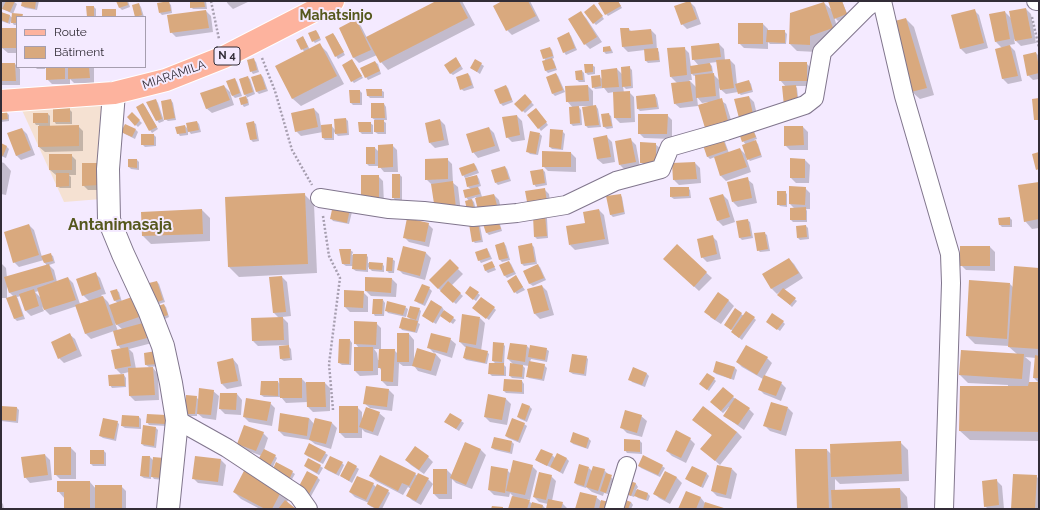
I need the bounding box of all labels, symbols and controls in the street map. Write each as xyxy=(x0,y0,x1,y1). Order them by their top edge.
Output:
district label: Mahatsinjo xyxy=(300,8,372,24)
legend xyxy=(16,16,146,68)
text: Route xyxy=(54,25,87,39)
text: Bâtiment xyxy=(54,45,104,59)
road number: N 4 xyxy=(214,47,240,65)
street label: MIARAMILA xyxy=(140,57,208,93)
district label: Antanimasaja xyxy=(68,215,172,235)

